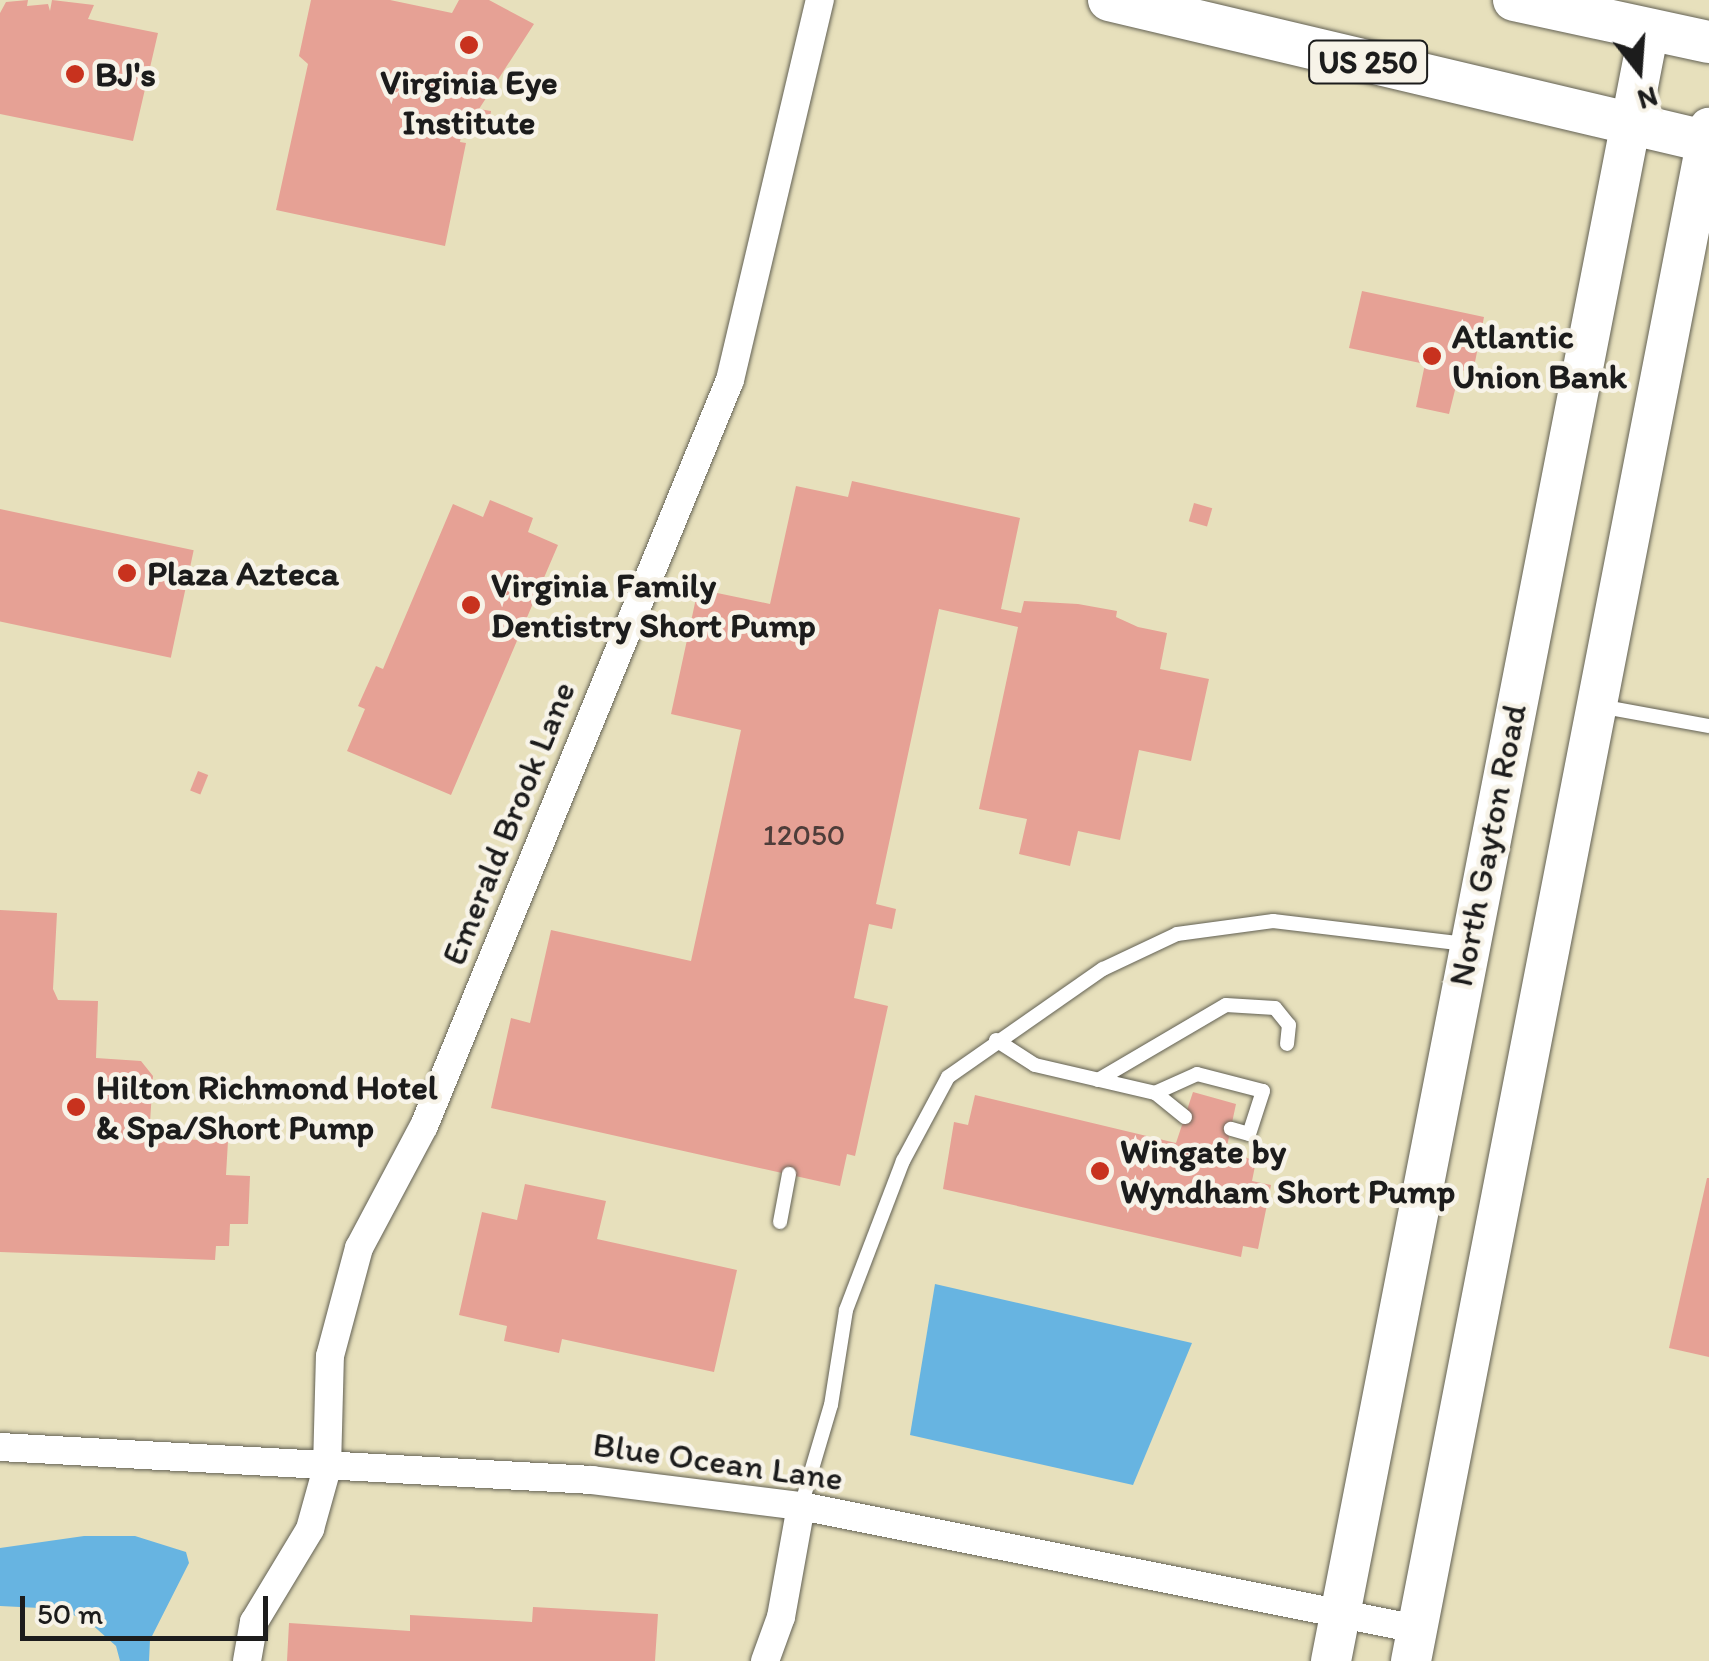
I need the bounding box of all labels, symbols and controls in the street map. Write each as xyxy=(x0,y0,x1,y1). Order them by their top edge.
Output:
north arrow xyxy=(1589,20,1689,120)
marker: Virginia Eye Institute xyxy=(458,34,480,56)
road number: US 250 xyxy=(1308,35,1428,89)
place label: BJ's xyxy=(95,53,156,95)
place label: Virginia Eye Institute xyxy=(380,61,558,143)
marker: BJ's xyxy=(64,63,86,85)
text: N xyxy=(1634,80,1662,118)
place label: Atlantic Union Bank xyxy=(1452,315,1627,397)
marker: Atlantic Union Bank xyxy=(1421,345,1443,367)
place label: Plaza Azteca xyxy=(147,552,338,594)
marker: Plaza Azteca xyxy=(116,562,138,584)
place label: Virginia Family Dentistry Short Pump xyxy=(491,564,816,646)
marker: Virginia Family Dentistry Short Pump xyxy=(460,594,482,616)
street label: Emerald Brook Lane xyxy=(432,675,584,971)
street label: North Gayton Road xyxy=(1439,700,1535,990)
house number: 12050 xyxy=(763,817,845,853)
place label: Hilton Richmond Hotel & Spa/Short Pump xyxy=(96,1066,437,1148)
marker: Hilton Richmond Hotel & Spa/Short Pump xyxy=(65,1096,87,1118)
place label: Wingate by Wyndham Short Pump xyxy=(1120,1130,1454,1212)
marker: Wingate by Wyndham Short Pump xyxy=(1089,1160,1111,1182)
street label: Blue Ocean Lane xyxy=(591,1423,845,1499)
scale bar xyxy=(25,1576,272,1638)
text: 50 m xyxy=(37,1595,103,1632)

